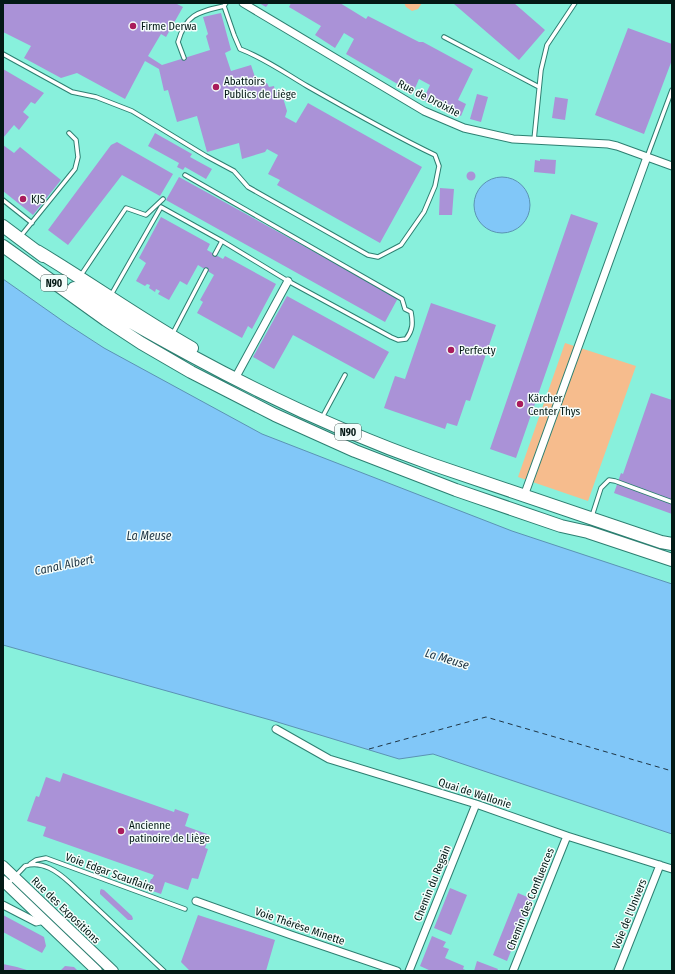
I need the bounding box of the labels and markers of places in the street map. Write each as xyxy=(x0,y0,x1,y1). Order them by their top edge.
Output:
place label: Firme Derwa xyxy=(141,20,197,33)
marker: Firme Derwa xyxy=(128,21,138,31)
place label: Abattoirs Publics de Liège xyxy=(224,75,296,101)
marker: Abattoirs Publics de Liège xyxy=(211,82,221,92)
place label: KJS xyxy=(31,193,46,206)
marker: KJS xyxy=(18,194,28,204)
place label: Perfecty xyxy=(459,344,496,357)
marker: Perfecty xyxy=(446,345,456,355)
place label: Kärcher Center Thys xyxy=(528,392,581,418)
marker: Kärcher Center Thys xyxy=(515,399,525,409)
place label: Ancienne patinoire de Liège xyxy=(129,819,210,845)
marker: Ancienne patinoire de Liège xyxy=(116,826,126,836)

